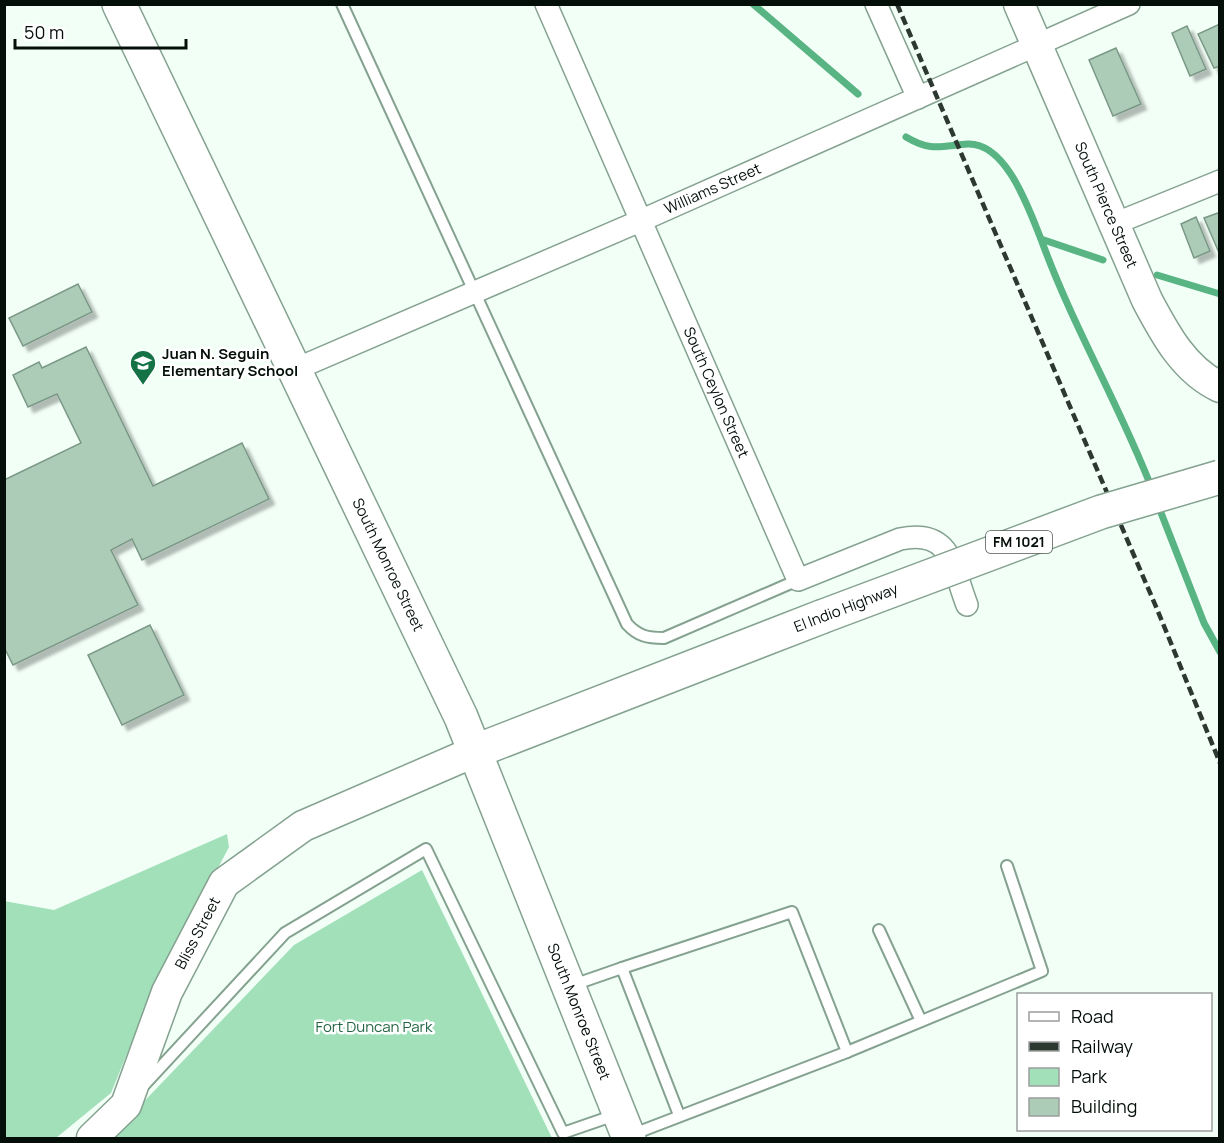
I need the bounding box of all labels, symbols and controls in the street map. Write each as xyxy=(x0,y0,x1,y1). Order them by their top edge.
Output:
scale bar xyxy=(15,12,186,50)
text: 50 m xyxy=(24,20,64,44)
street label: South Pierce Street xyxy=(1070,138,1143,271)
street label: Williams Street xyxy=(661,158,764,219)
street label: South Ceylon Street xyxy=(679,324,754,461)
place label: Juan N. Seguin Elementary School xyxy=(162,343,298,381)
school or university icon: Juan N. Seguin Elementary School xyxy=(128,348,158,386)
street label: South Monroe Street xyxy=(348,495,429,635)
road number: FM 1021 xyxy=(986,531,1052,553)
street label: El Indio Highway xyxy=(791,578,901,637)
street label: Bliss Street xyxy=(170,893,225,973)
street label: South Monroe Street xyxy=(542,940,616,1083)
legend xyxy=(1017,993,1212,1131)
text: Road xyxy=(1071,1004,1114,1028)
park label: Fort Duncan Park xyxy=(316,1016,433,1037)
text: Railway xyxy=(1071,1034,1133,1058)
text: Park xyxy=(1071,1064,1108,1088)
text: Building xyxy=(1071,1094,1137,1118)

